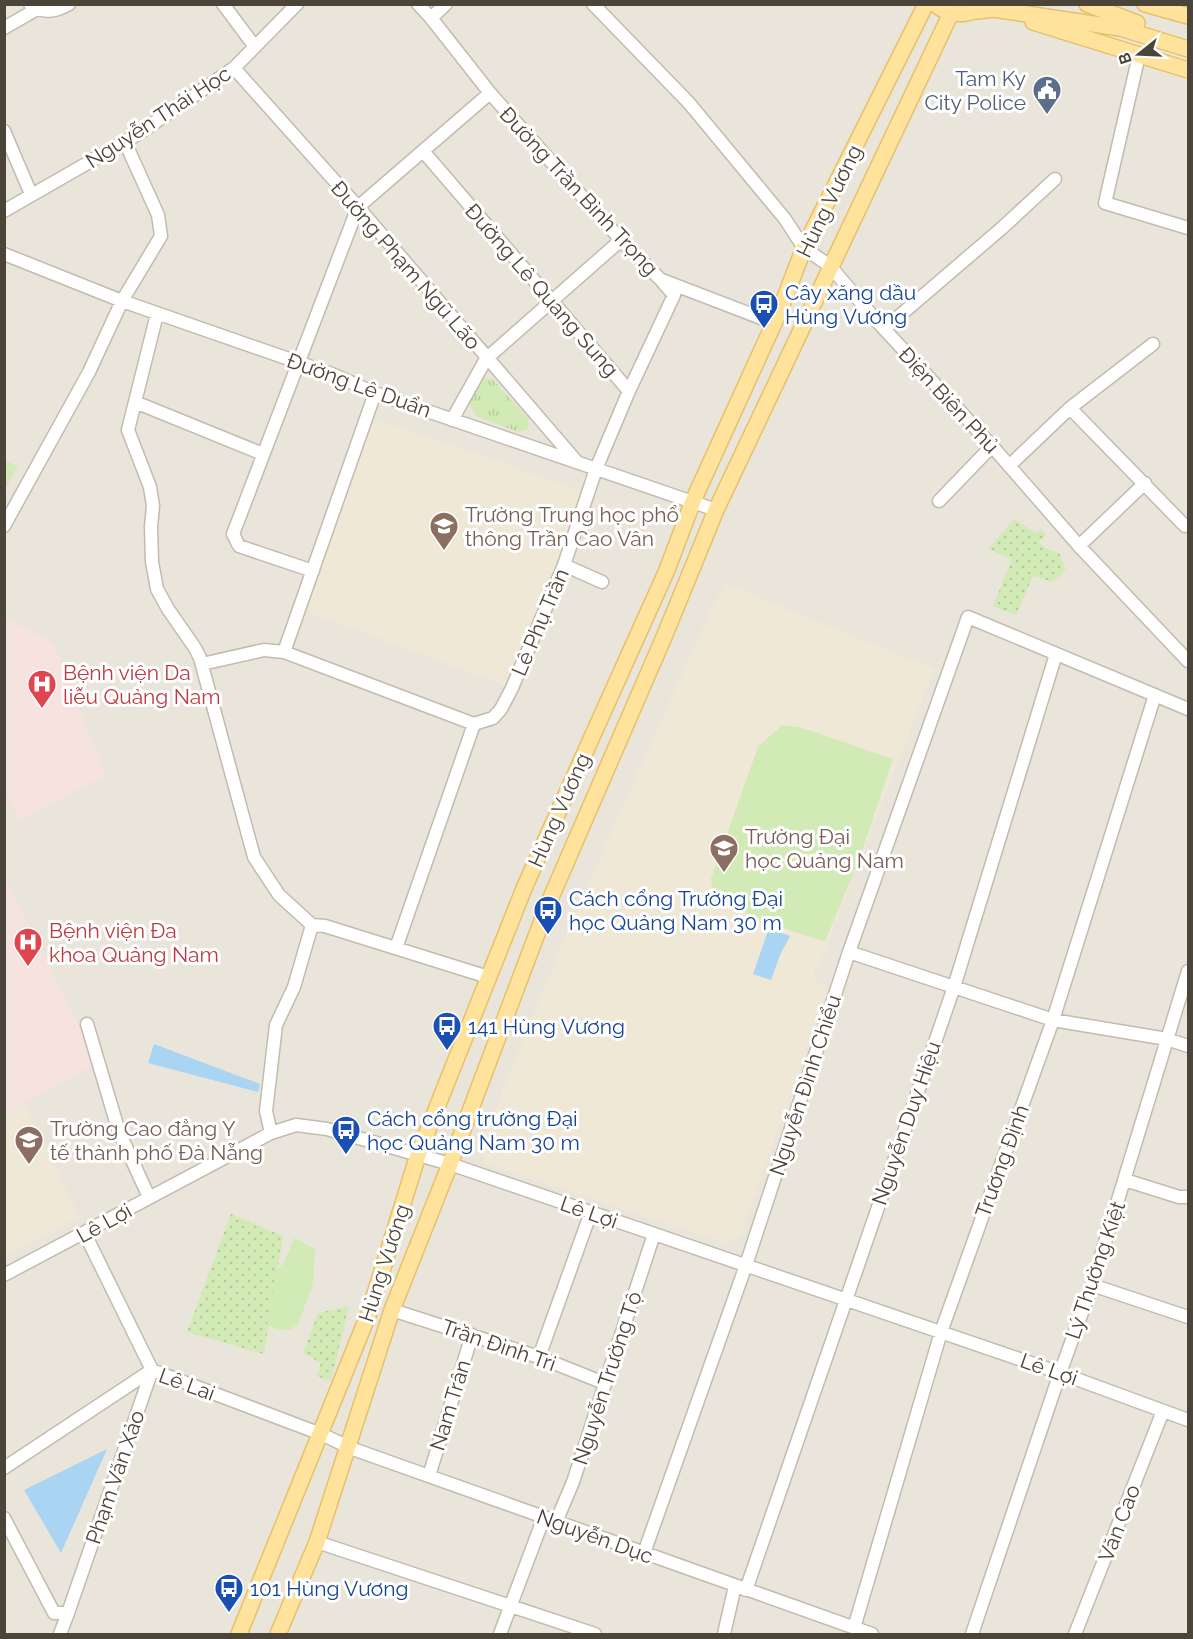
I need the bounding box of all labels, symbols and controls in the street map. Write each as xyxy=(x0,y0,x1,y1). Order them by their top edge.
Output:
north arrow xyxy=(1109,24,1169,84)
text: B xyxy=(1114,50,1136,67)
street label: Nguyễn Thái Học xyxy=(81,61,235,173)
place label: Tam Ky City Police xyxy=(924,66,1026,115)
public building icon: Tam Ky City Police xyxy=(1031,74,1063,116)
street label: Đường Trần Bình Trọng xyxy=(495,102,663,280)
street label: Hùng Vương xyxy=(791,141,867,261)
street label: Đường Phạm Ngũ Lão xyxy=(326,176,486,354)
street label: Đường Lê Quang Sung xyxy=(460,198,624,382)
place label: Cây xăng dầu Hùng Vương xyxy=(785,280,916,329)
bus stop icon: Cây xăng dầu Hùng Vương xyxy=(748,288,780,330)
street label: Điện Biên Phủ xyxy=(894,342,1004,458)
street label: Đường Lê Duẩn xyxy=(284,347,434,423)
place label: Trường Trung học phổ thông Trần Cao Vân xyxy=(465,502,679,551)
school or university icon: Trường Trung học phổ thông Trần Cao Vân xyxy=(428,510,460,552)
street label: Lê Phụ Trần xyxy=(506,565,574,679)
place label: Bệnh viện Da liễu Quảng Nam xyxy=(63,660,221,709)
hospital icon: Bệnh viện Da liễu Quảng Nam xyxy=(26,668,58,710)
street label: Hùng Vương xyxy=(523,749,595,871)
place label: Trường Đại học Quảng Nam xyxy=(745,824,904,873)
school or university icon: Trường Đại học Quảng Nam xyxy=(708,832,740,874)
place label: Cách cổng Trường Đại học Quảng Nam 30 m xyxy=(569,886,783,935)
bus stop icon: Cách cổng Trường Đại học Quảng Nam 30 m xyxy=(532,894,564,936)
place label: Bệnh viện Đa khoa Quảng Nam xyxy=(49,918,219,967)
hospital icon: Bệnh viện Đa khoa Quảng Nam xyxy=(12,926,44,968)
street label: Nguyễn Đình Chiểu xyxy=(764,992,846,1178)
bus stop icon: 141 Hùng Vương xyxy=(431,1010,463,1052)
place label: 141 Hùng Vương xyxy=(468,1014,625,1039)
street label: Nguyễn Duy Hiệu xyxy=(866,1038,946,1208)
street label: Trương Định xyxy=(970,1101,1034,1221)
place label: Cách cổng trường Đại học Quảng Nam 30 m xyxy=(367,1106,580,1155)
bus stop icon: Cách cổng trường Đại học Quảng Nam 30 m xyxy=(330,1114,362,1156)
place label: Trường Cao đẳng Y tế thành phố Đà Nẵng xyxy=(50,1116,263,1165)
school or university icon: Trường Cao đẳng Y tế thành phố Đà Nẵng xyxy=(13,1124,45,1166)
street label: Lê Lợi xyxy=(557,1191,621,1233)
street label: Lê Lợi xyxy=(72,1198,136,1248)
street label: Lý Thường Kiệt xyxy=(1060,1198,1130,1342)
street label: Hùng Vương xyxy=(353,1201,415,1325)
street label: Nguyễn Trường Tộ xyxy=(567,1288,647,1468)
street label: Trần Đình Tri xyxy=(439,1314,559,1376)
street label: Lê Lợi xyxy=(1017,1348,1081,1390)
street label: Nam Trân xyxy=(424,1357,476,1453)
street label: Lê Lai xyxy=(155,1362,219,1406)
street label: Phạm Văn Xảo xyxy=(80,1407,150,1547)
street label: Văn Cao xyxy=(1093,1481,1145,1565)
street label: Nguyễn Dục xyxy=(533,1503,657,1569)
bus stop icon: 101 Hùng Vương xyxy=(213,1572,245,1614)
place label: 101 Hùng Vương xyxy=(250,1576,408,1601)

